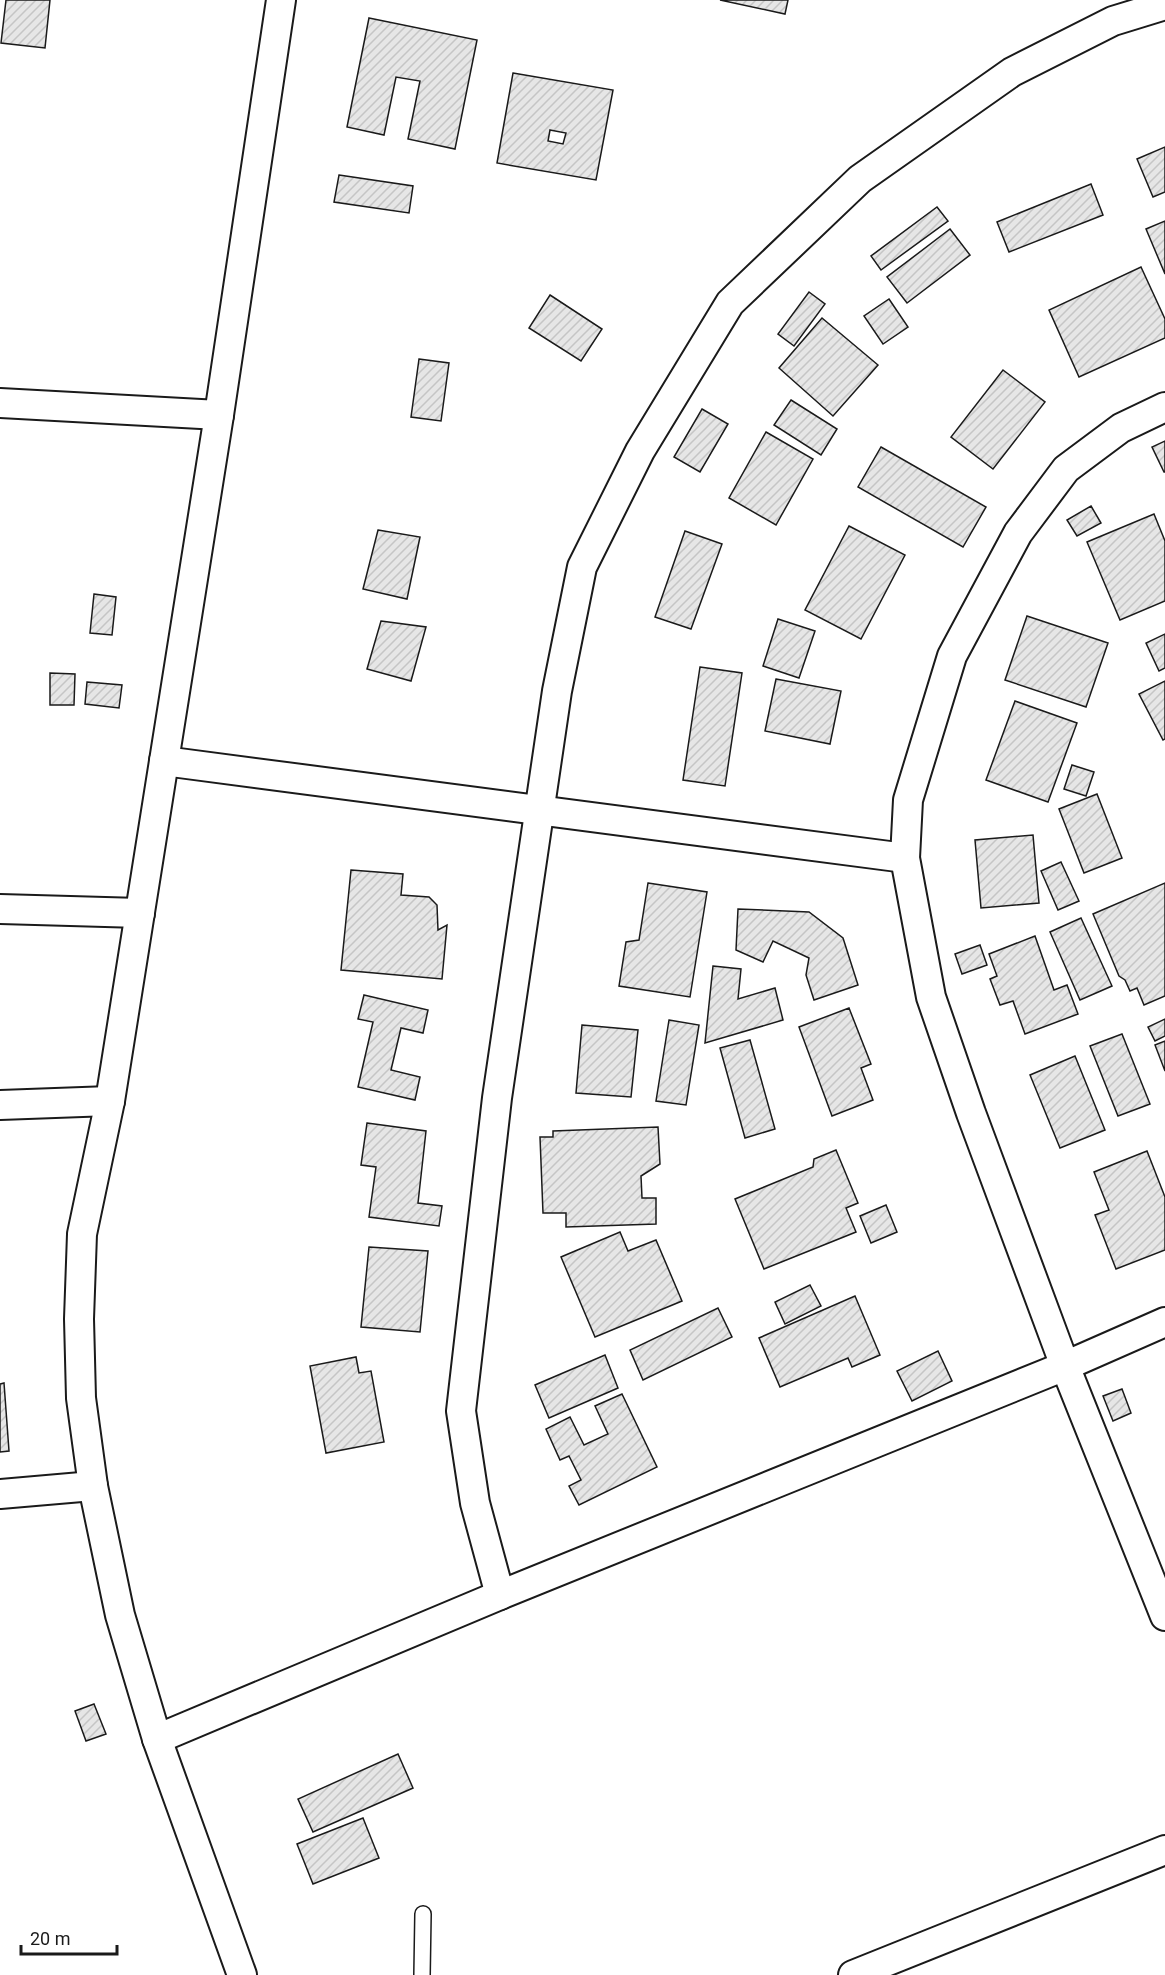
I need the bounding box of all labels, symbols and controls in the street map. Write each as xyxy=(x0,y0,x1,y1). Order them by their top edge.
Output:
scale bar xyxy=(21,1918,117,1956)
text: 20 m xyxy=(30,1928,70,1949)

